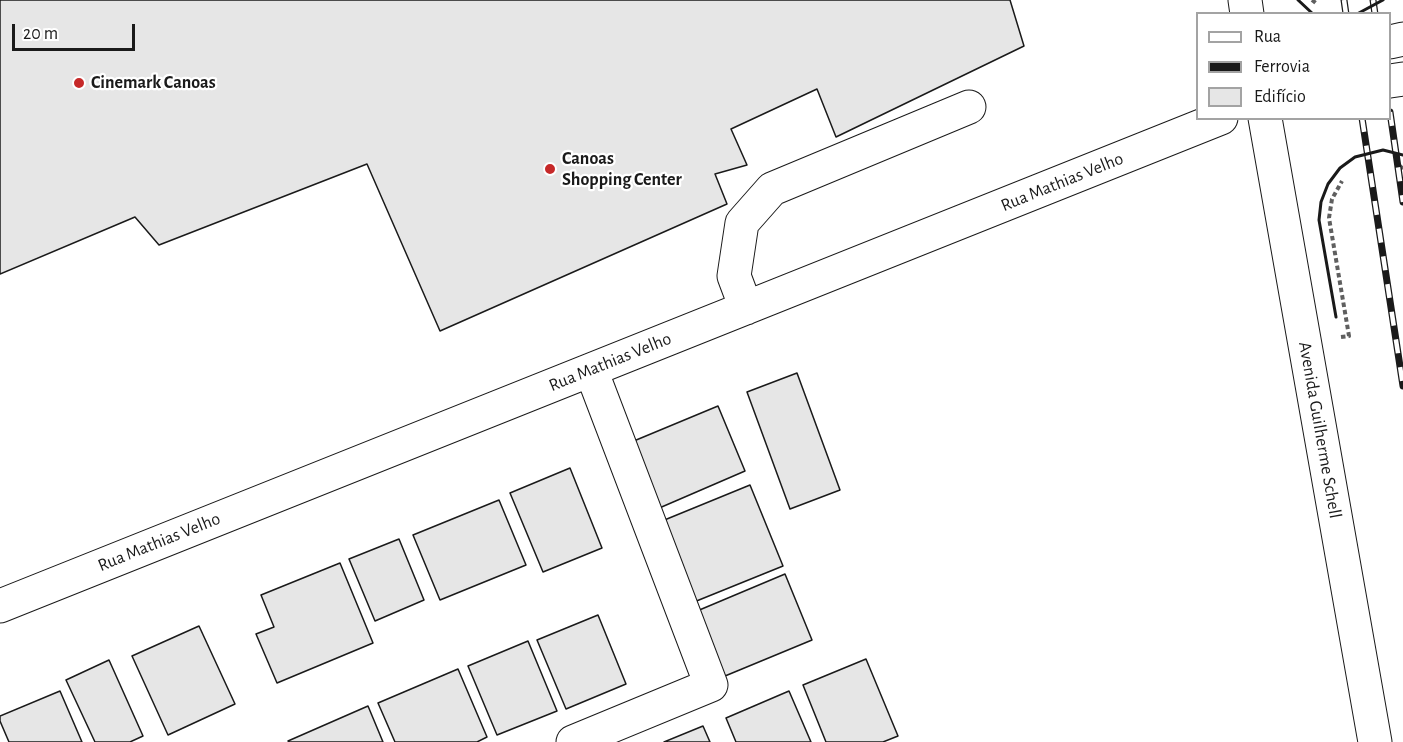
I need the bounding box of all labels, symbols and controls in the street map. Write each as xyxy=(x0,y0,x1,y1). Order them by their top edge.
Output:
scale bar xyxy=(15,12,138,50)
legend xyxy=(1196,12,1391,120)
text: 20 m xyxy=(23,25,58,43)
text: Rua xyxy=(1254,28,1281,46)
text: Ferrovia xyxy=(1254,58,1310,76)
place label: Cinemark Canoas xyxy=(91,72,216,94)
marker: Cinemark Canoas xyxy=(72,76,86,90)
text: Edifício xyxy=(1254,88,1306,106)
place label: Canoas Shopping Center xyxy=(562,148,682,190)
street label: Rua Mathias Velho xyxy=(998,148,1126,216)
marker: Canoas Shopping Center xyxy=(543,162,557,176)
street label: Rua Mathias Velho xyxy=(546,328,674,396)
street label: Avenida Guilherme Schell xyxy=(1294,340,1346,520)
street label: Rua Mathias Velho xyxy=(95,508,223,576)

